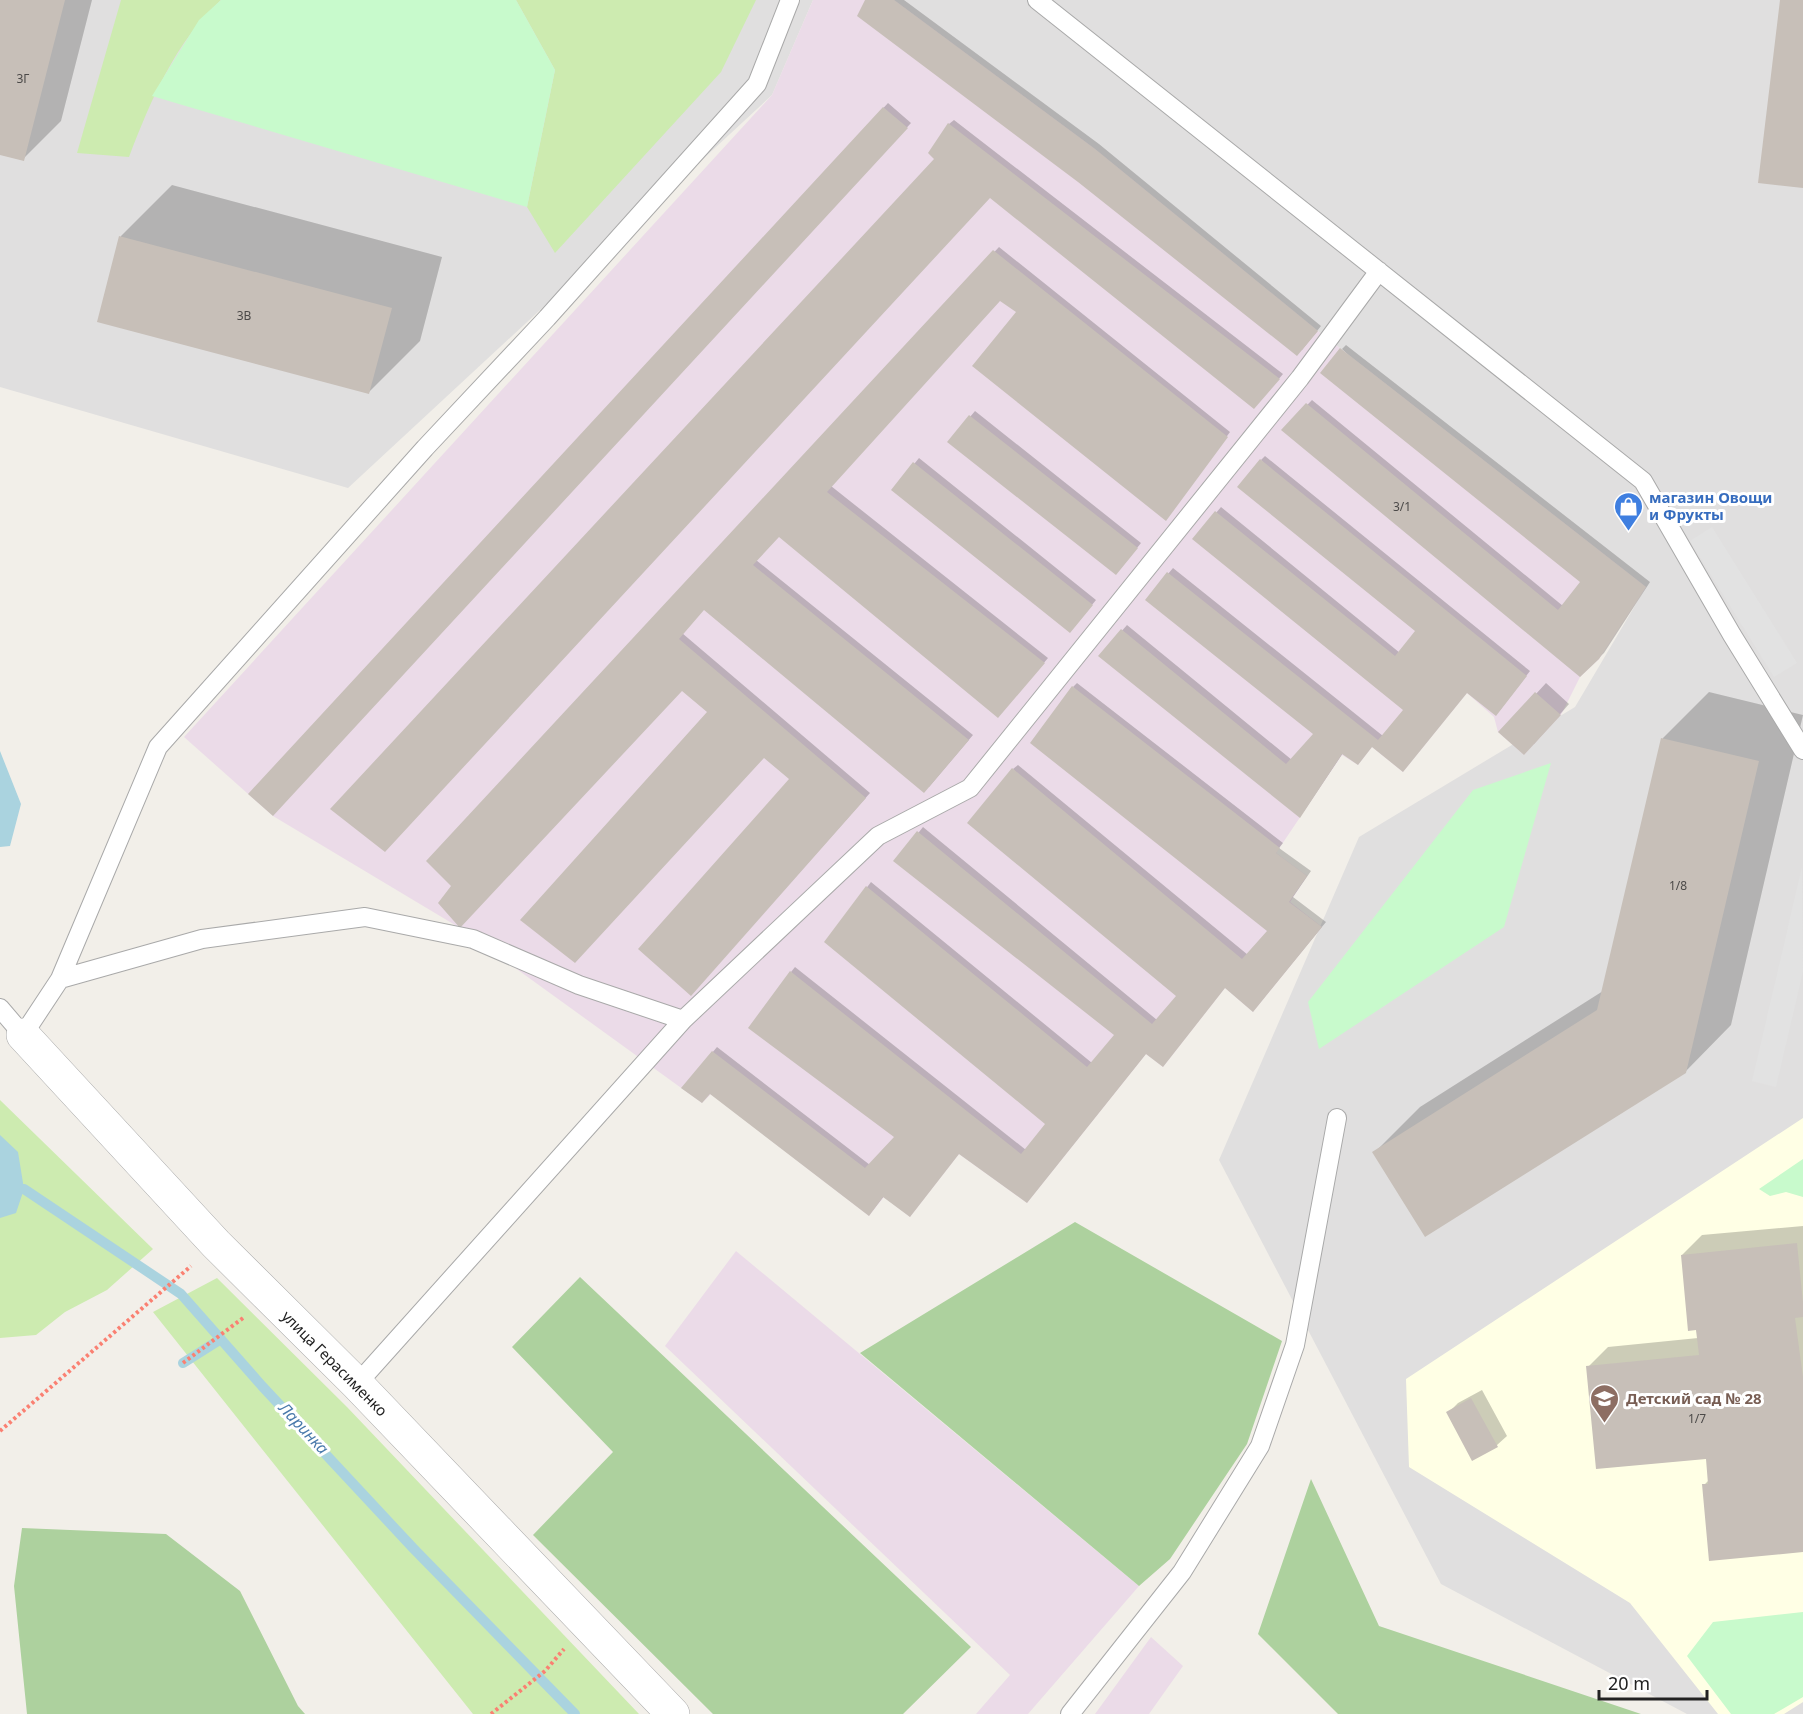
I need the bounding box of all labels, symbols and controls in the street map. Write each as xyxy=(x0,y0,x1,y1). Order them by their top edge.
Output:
house number: 3Г xyxy=(17,70,29,87)
house number: 3В xyxy=(237,307,252,324)
place label: магазин Овощи и Фрукты xyxy=(1649,487,1772,524)
shop icon: магазин Овощи и Фрукты xyxy=(1612,490,1644,532)
house number: 3/1 xyxy=(1393,498,1411,515)
house number: 1/8 xyxy=(1669,877,1687,894)
street label: улица Герасименко xyxy=(278,1306,392,1420)
school or university icon: Детский сад № 28 xyxy=(1589,1382,1621,1424)
place label: Детский сад № 28 xyxy=(1626,1388,1762,1408)
water label: Ларинка xyxy=(273,1396,334,1459)
house number: 1/7 xyxy=(1688,1410,1706,1427)
scale bar xyxy=(1599,1663,1707,1701)
text: 20 m xyxy=(1608,1671,1650,1695)

